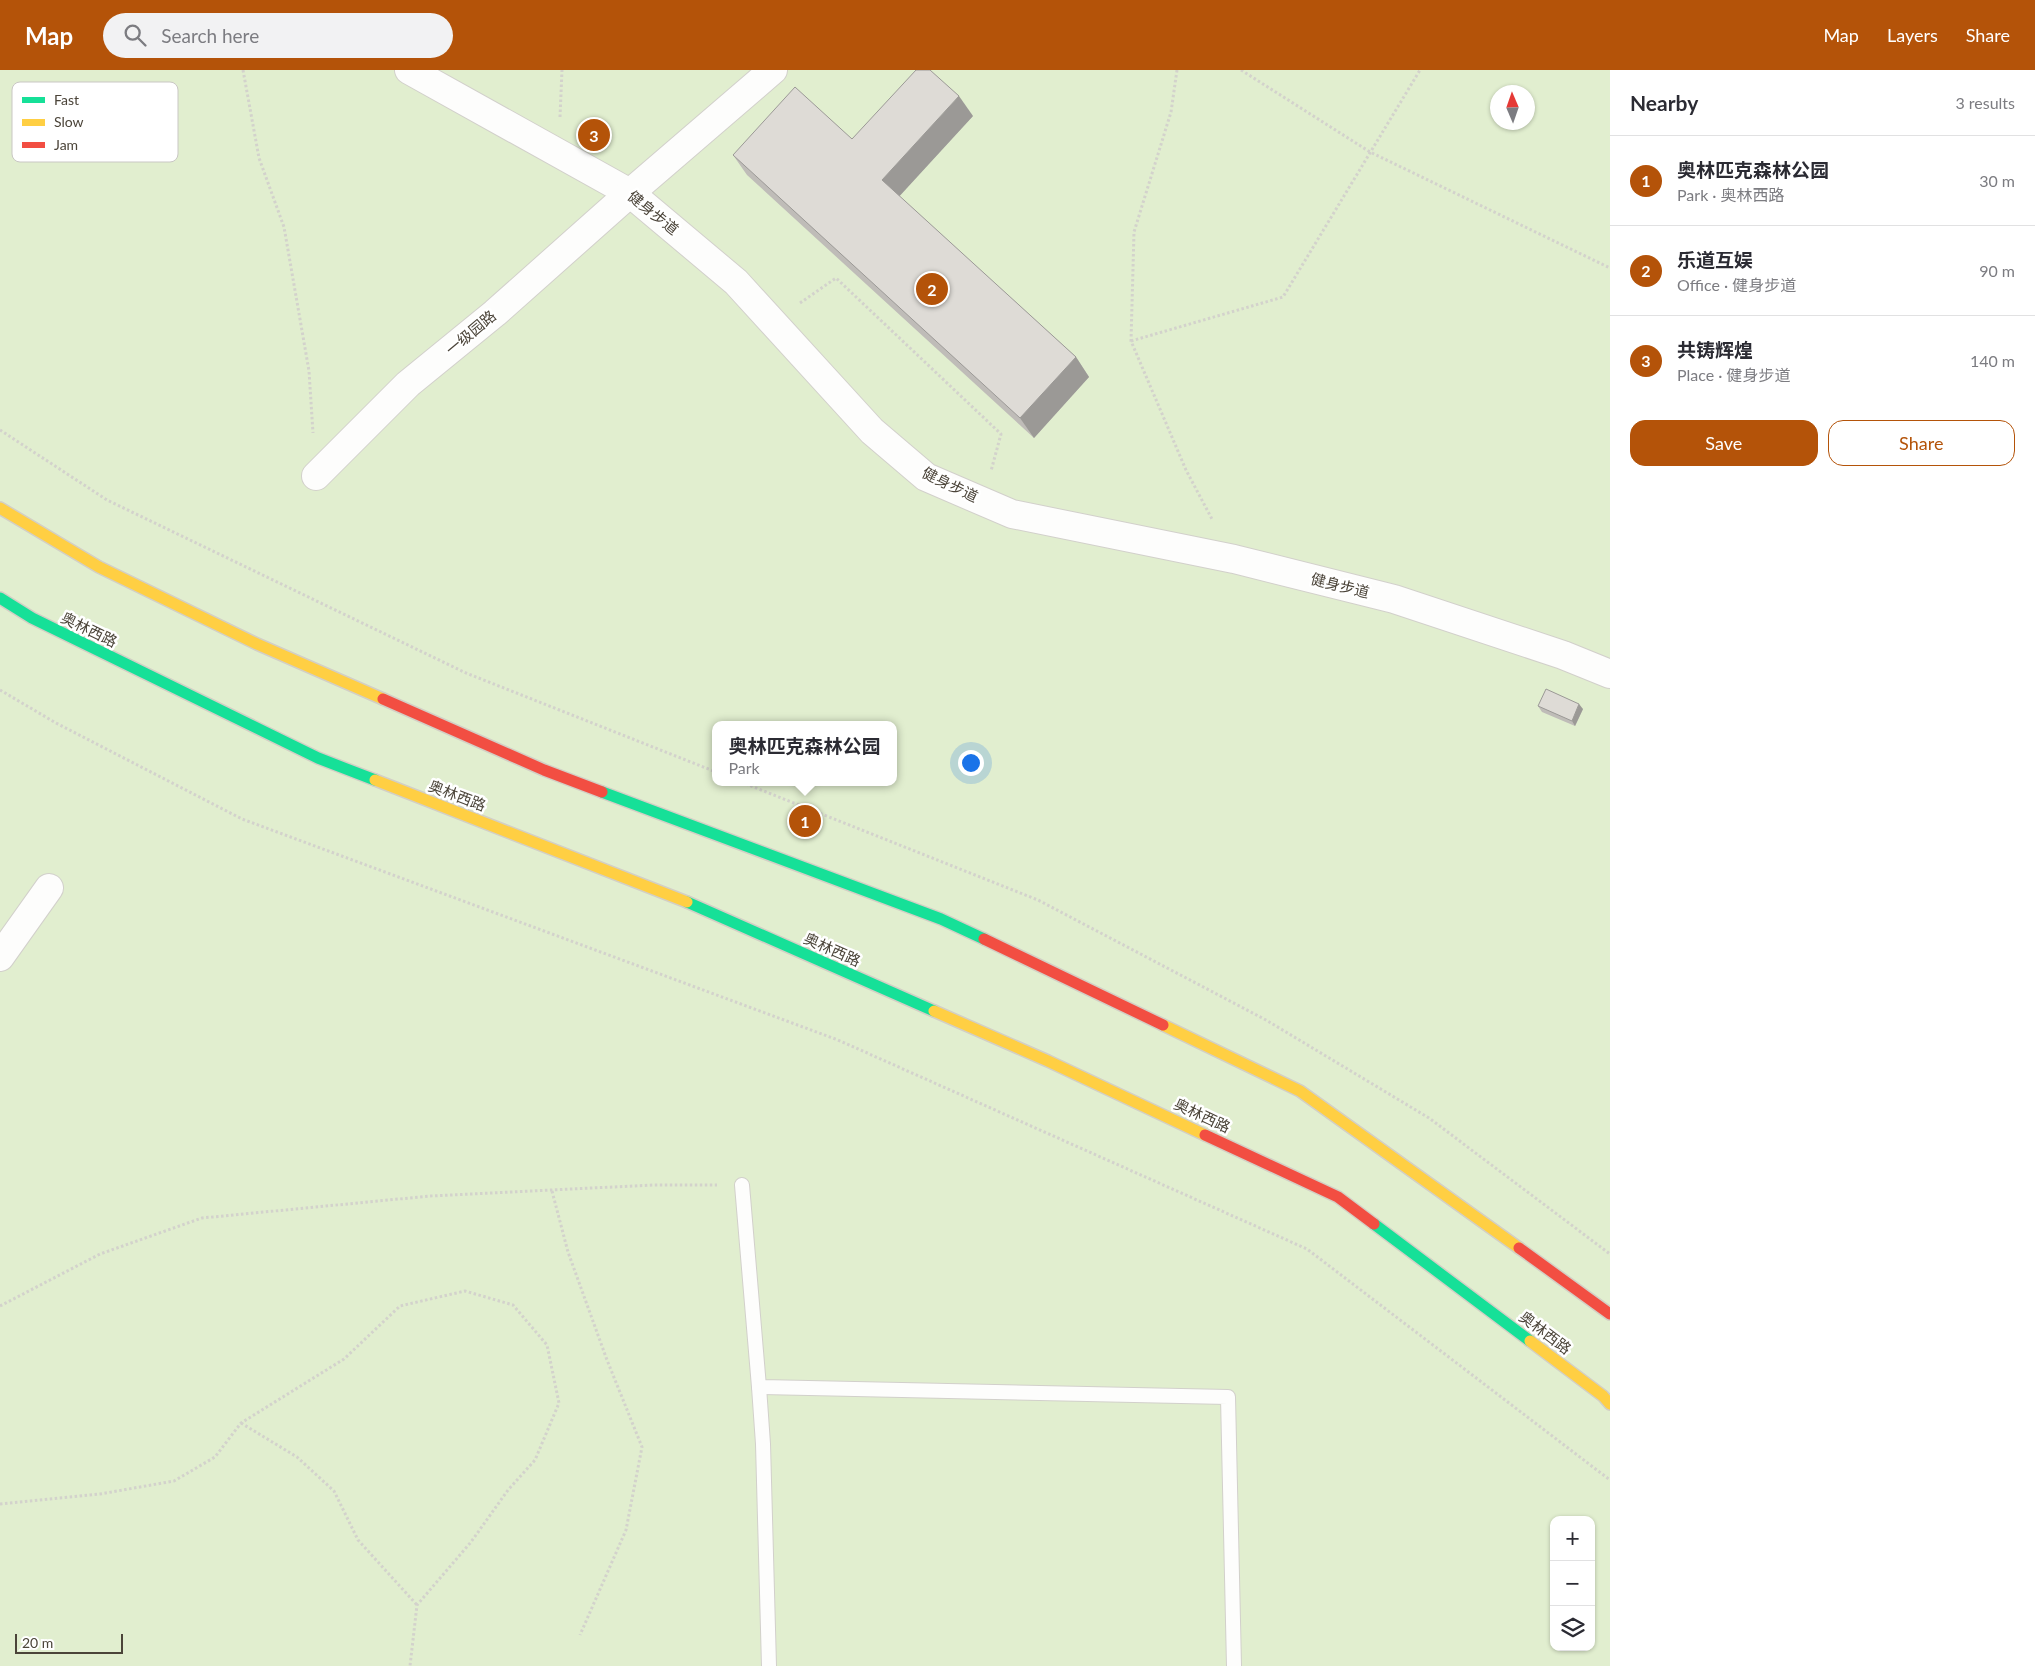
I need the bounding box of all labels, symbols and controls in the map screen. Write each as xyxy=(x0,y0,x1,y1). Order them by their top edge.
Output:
search box xyxy=(103,13,453,58)
text: Map xyxy=(25,21,73,50)
icon: search xyxy=(121,21,149,49)
text: Search here xyxy=(161,24,259,47)
text: Map xyxy=(1823,24,1859,46)
text: Layers xyxy=(1887,24,1938,46)
text: Share xyxy=(1966,24,2010,46)
legend xyxy=(12,82,178,162)
north arrow xyxy=(1490,85,1535,130)
text: Nearby xyxy=(1630,90,1698,115)
text: Fast xyxy=(54,91,79,108)
text: 3 results xyxy=(1955,93,2015,112)
text: Slow xyxy=(54,113,84,130)
pin: 3 xyxy=(578,116,610,154)
text: Jam xyxy=(54,136,78,153)
text: 奥林匹克森林公园 xyxy=(1677,158,1829,181)
text: 1 xyxy=(1641,171,1651,190)
text: 30 m xyxy=(1979,171,2015,190)
text: Park · 奥林西路 xyxy=(1677,185,1785,204)
street label: 健身步道 xyxy=(625,186,683,238)
text: 乐道互娱 xyxy=(1677,248,1753,271)
text: 2 xyxy=(1641,261,1651,280)
text: 90 m xyxy=(1979,261,2015,280)
pin: 2 xyxy=(916,270,948,308)
text: Office · 健身步道 xyxy=(1677,275,1796,294)
street label: 一级园路 xyxy=(442,306,499,358)
text: 共铸辉煌 xyxy=(1677,338,1753,361)
text: 3 xyxy=(1641,351,1651,370)
text: 140 m xyxy=(1970,351,2015,370)
text: Place · 健身步道 xyxy=(1677,365,1791,384)
button: Save xyxy=(1630,420,1818,466)
button: Share xyxy=(1828,420,2015,466)
street label: 健身步道 xyxy=(920,463,981,505)
street label: 健身步道 xyxy=(1309,569,1372,601)
street label: 奥林西路 xyxy=(59,608,120,650)
popup xyxy=(712,721,897,786)
text: 奥林匹克森林公园 xyxy=(728,734,881,757)
your location xyxy=(958,750,984,776)
text: Park xyxy=(728,758,760,777)
street label: 奥林西路 xyxy=(426,776,489,814)
pin: 1 xyxy=(789,802,821,840)
street label: 奥林西路 xyxy=(801,929,863,970)
street label: 奥林西路 xyxy=(1171,1094,1233,1136)
street label: 奥林西路 xyxy=(1516,1307,1575,1357)
map controls xyxy=(1550,1516,1595,1651)
button: + xyxy=(1550,1516,1595,1561)
button: − xyxy=(1550,1561,1595,1606)
button: layers xyxy=(1550,1606,1595,1651)
scale bar xyxy=(15,1631,122,1654)
text: 20 m xyxy=(22,1634,53,1651)

